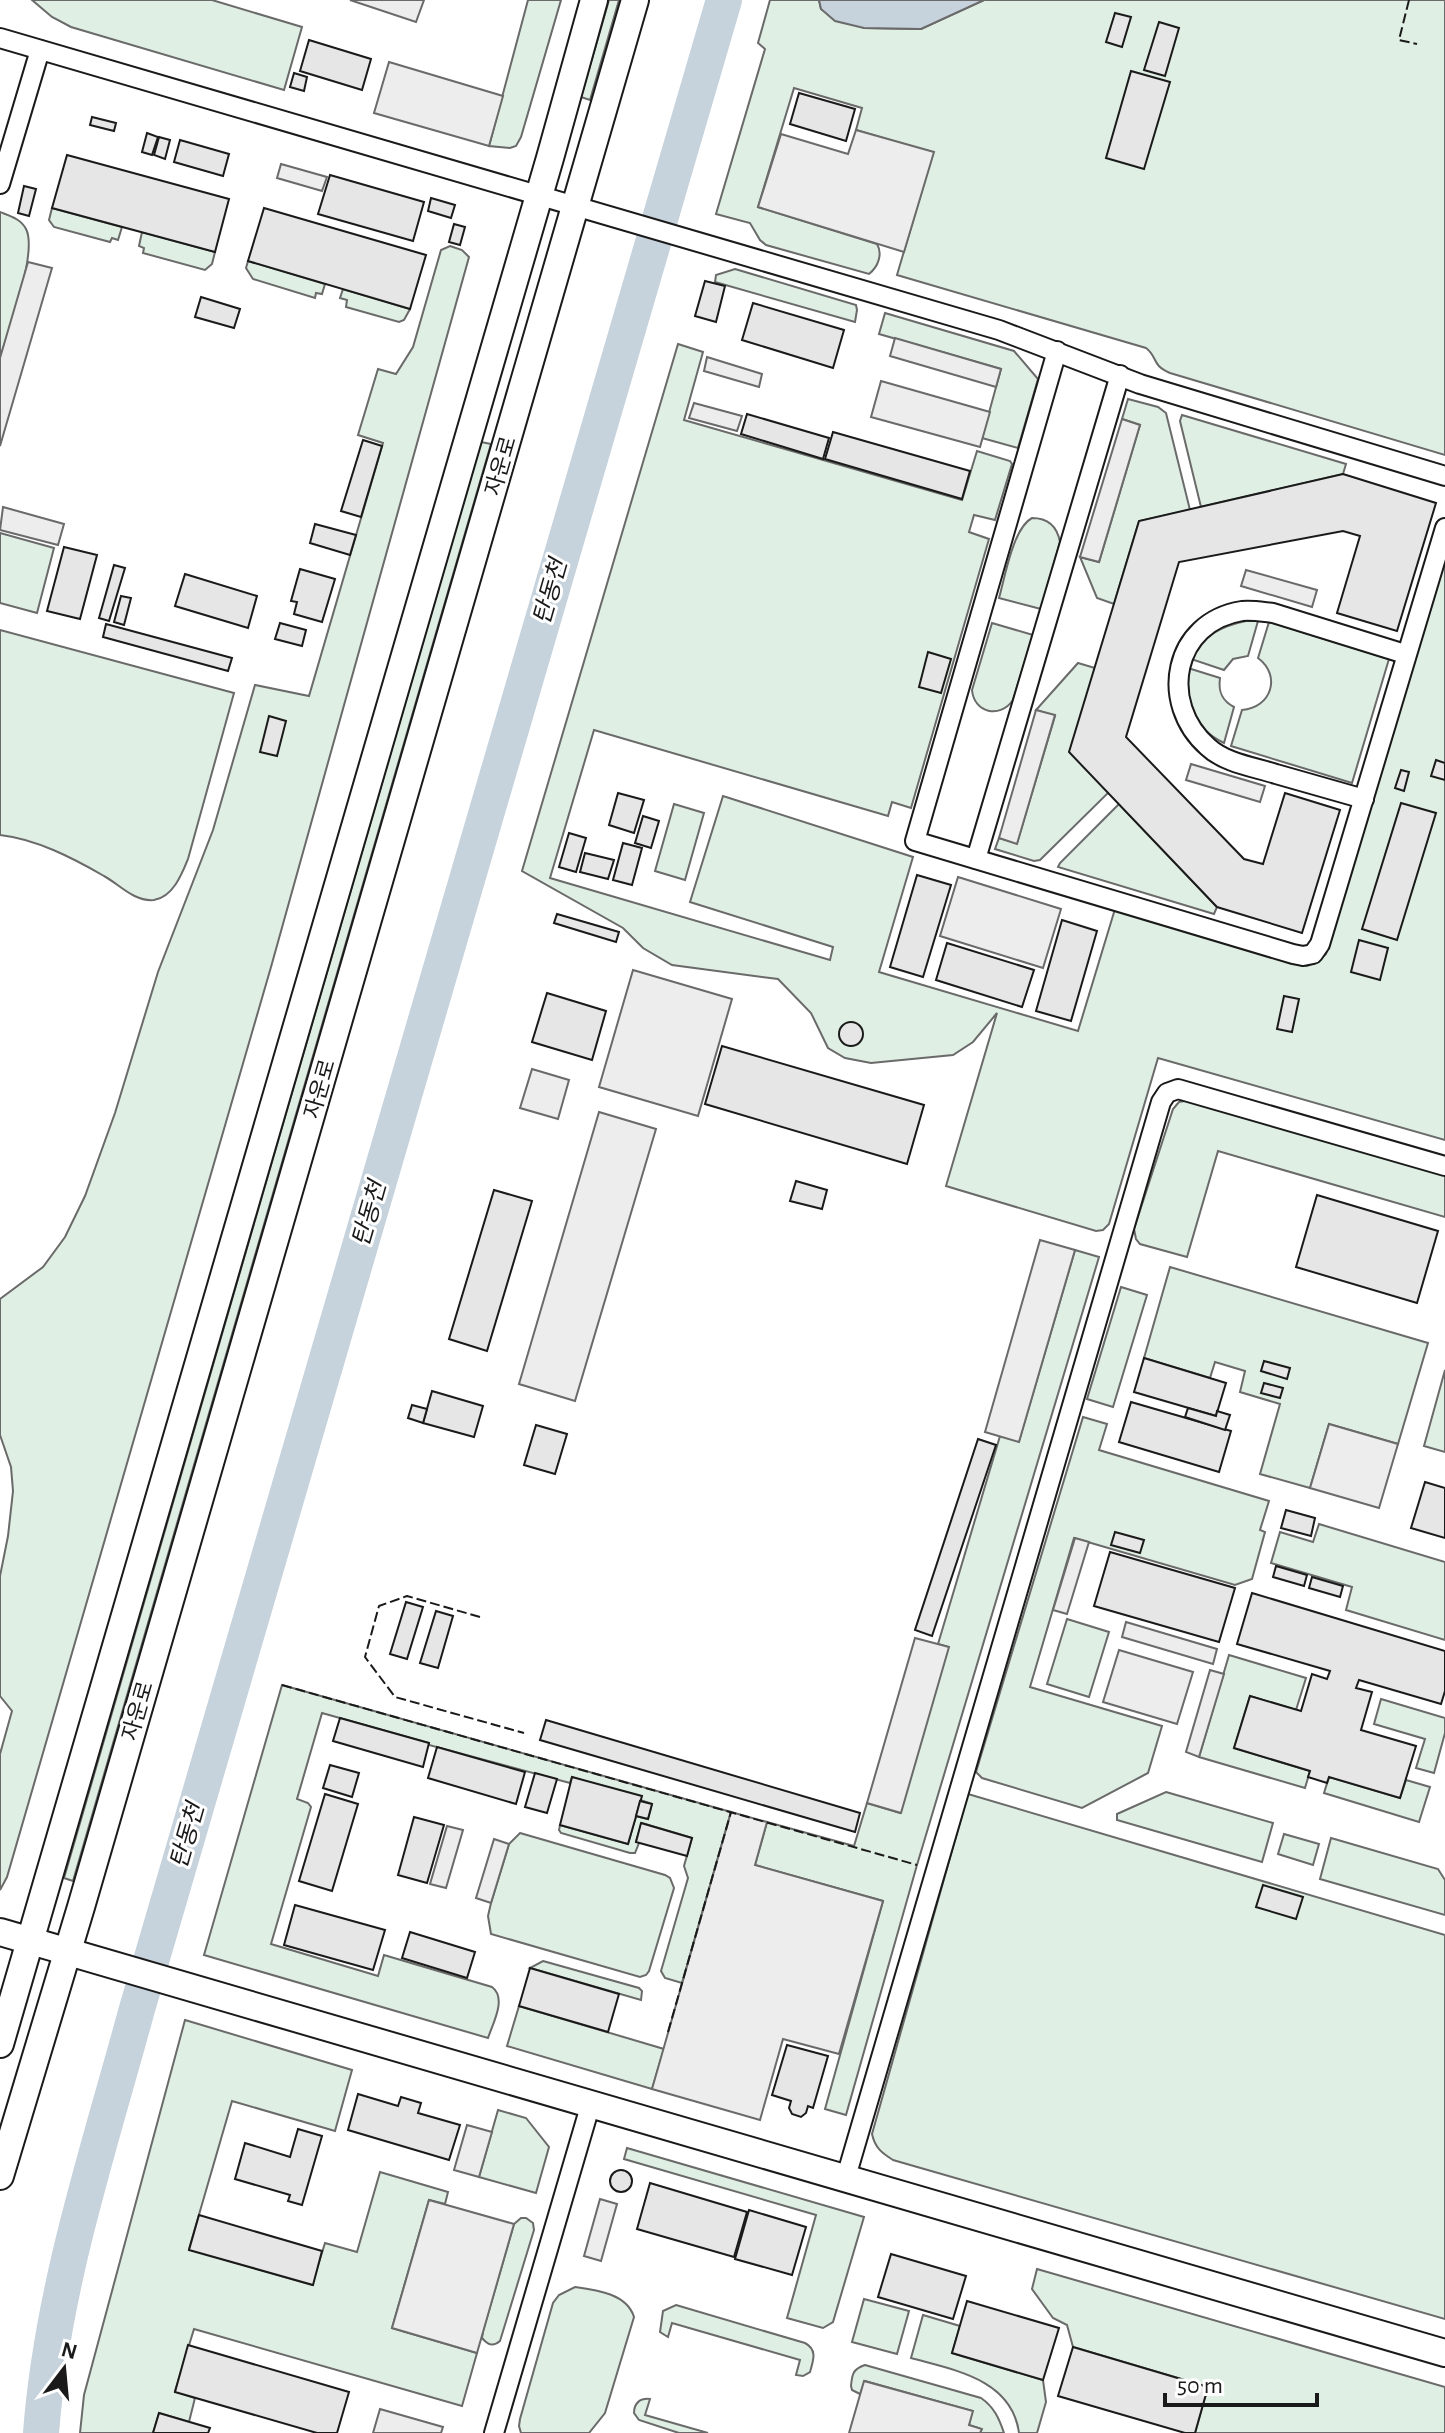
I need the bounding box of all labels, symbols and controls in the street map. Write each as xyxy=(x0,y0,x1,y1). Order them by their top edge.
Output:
street label: 자운로 xyxy=(481,434,520,498)
water label: 탄동천 xyxy=(529,554,572,627)
street label: 자운로 xyxy=(300,1057,339,1121)
water label: 탄동천 xyxy=(348,1176,391,1249)
street label: 자운로 xyxy=(118,1679,157,1743)
water label: 탄동천 xyxy=(166,1798,209,1871)
north arrow xyxy=(24,2329,104,2409)
text: N xyxy=(59,2338,80,2363)
scale bar xyxy=(1165,2357,1317,2407)
text: 50 m xyxy=(1177,2374,1223,2398)

